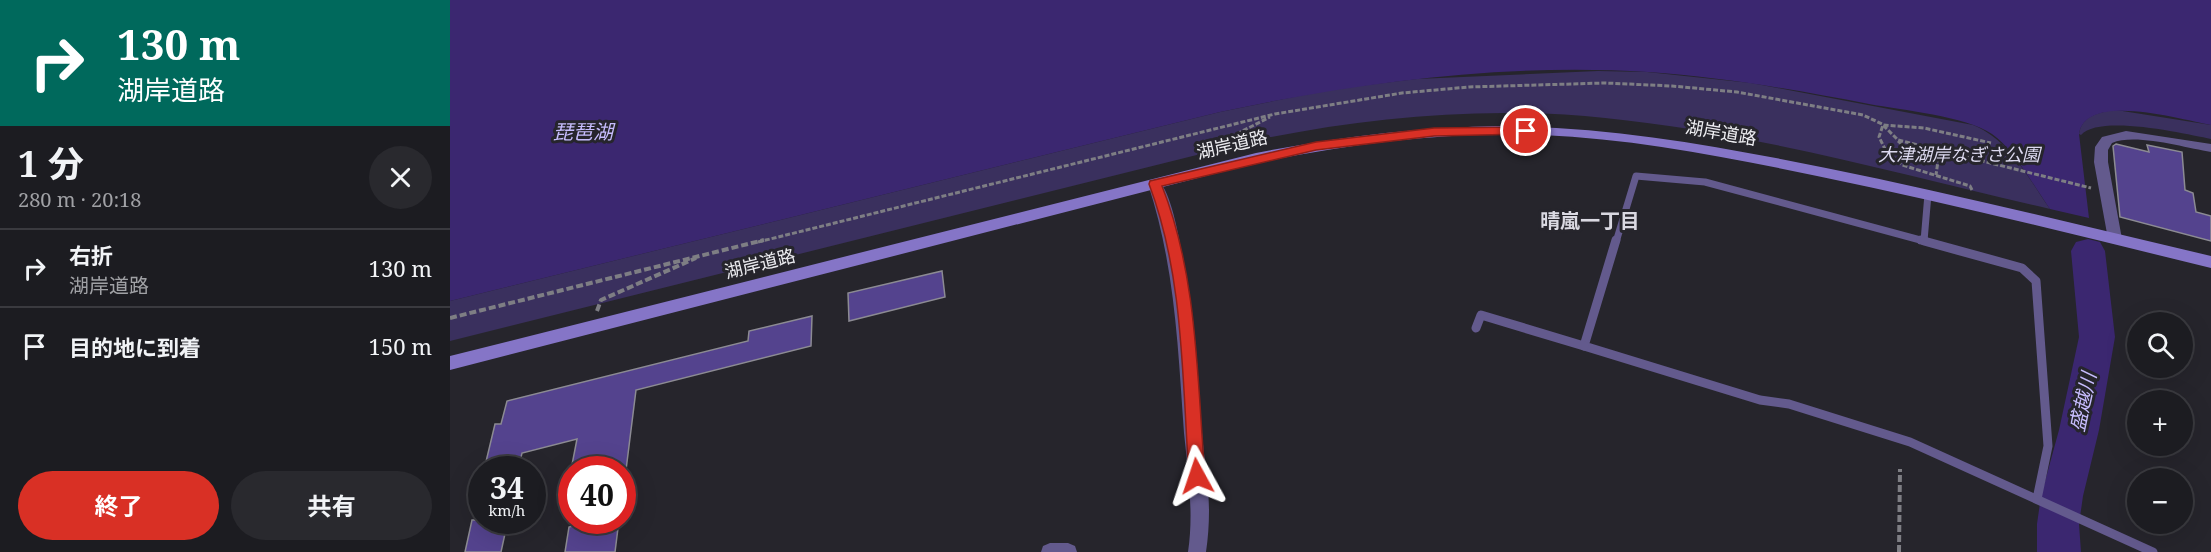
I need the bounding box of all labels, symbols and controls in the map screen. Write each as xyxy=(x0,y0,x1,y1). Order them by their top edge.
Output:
text: 130 m xyxy=(117,15,241,72)
icon: right xyxy=(18,24,96,102)
text: 湖岸道路 xyxy=(117,71,225,108)
pin xyxy=(1500,105,1551,156)
icon: arrive xyxy=(1509,114,1542,147)
street label: 湖岸道路 xyxy=(1684,114,1759,150)
water label: 琵琶湖 xyxy=(553,118,616,145)
street label: 湖岸道路 xyxy=(1194,124,1270,164)
text: 1 分 xyxy=(18,139,84,188)
park label: 大津湖岸なぎさ公園 xyxy=(1878,142,2043,166)
button: close xyxy=(369,146,432,209)
text: 280 m · 20:18 xyxy=(18,186,141,213)
district label: 晴嵐一丁目 xyxy=(1540,207,1640,234)
text: 右折 xyxy=(69,240,113,270)
street label: 湖岸道路 xyxy=(722,243,798,283)
icon: right xyxy=(18,252,51,285)
text: 130 m xyxy=(369,253,432,283)
text: 湖岸道路 xyxy=(69,272,149,299)
map controls xyxy=(2127,312,2193,534)
button: search xyxy=(2127,312,2193,378)
icon: arrive xyxy=(18,330,51,363)
text: 150 m xyxy=(369,331,432,361)
text: 目的地に到着 xyxy=(69,332,201,362)
water label: 盛越川 xyxy=(2063,368,2102,434)
button: + xyxy=(2127,390,2193,456)
position arrow xyxy=(1165,444,1229,508)
speed limit sign: 40 xyxy=(558,456,636,534)
text: 34 xyxy=(490,467,524,508)
button: − xyxy=(2127,468,2193,534)
button: 終了 xyxy=(18,471,219,540)
button: 共有 xyxy=(231,471,432,540)
text: km/h xyxy=(489,500,525,520)

